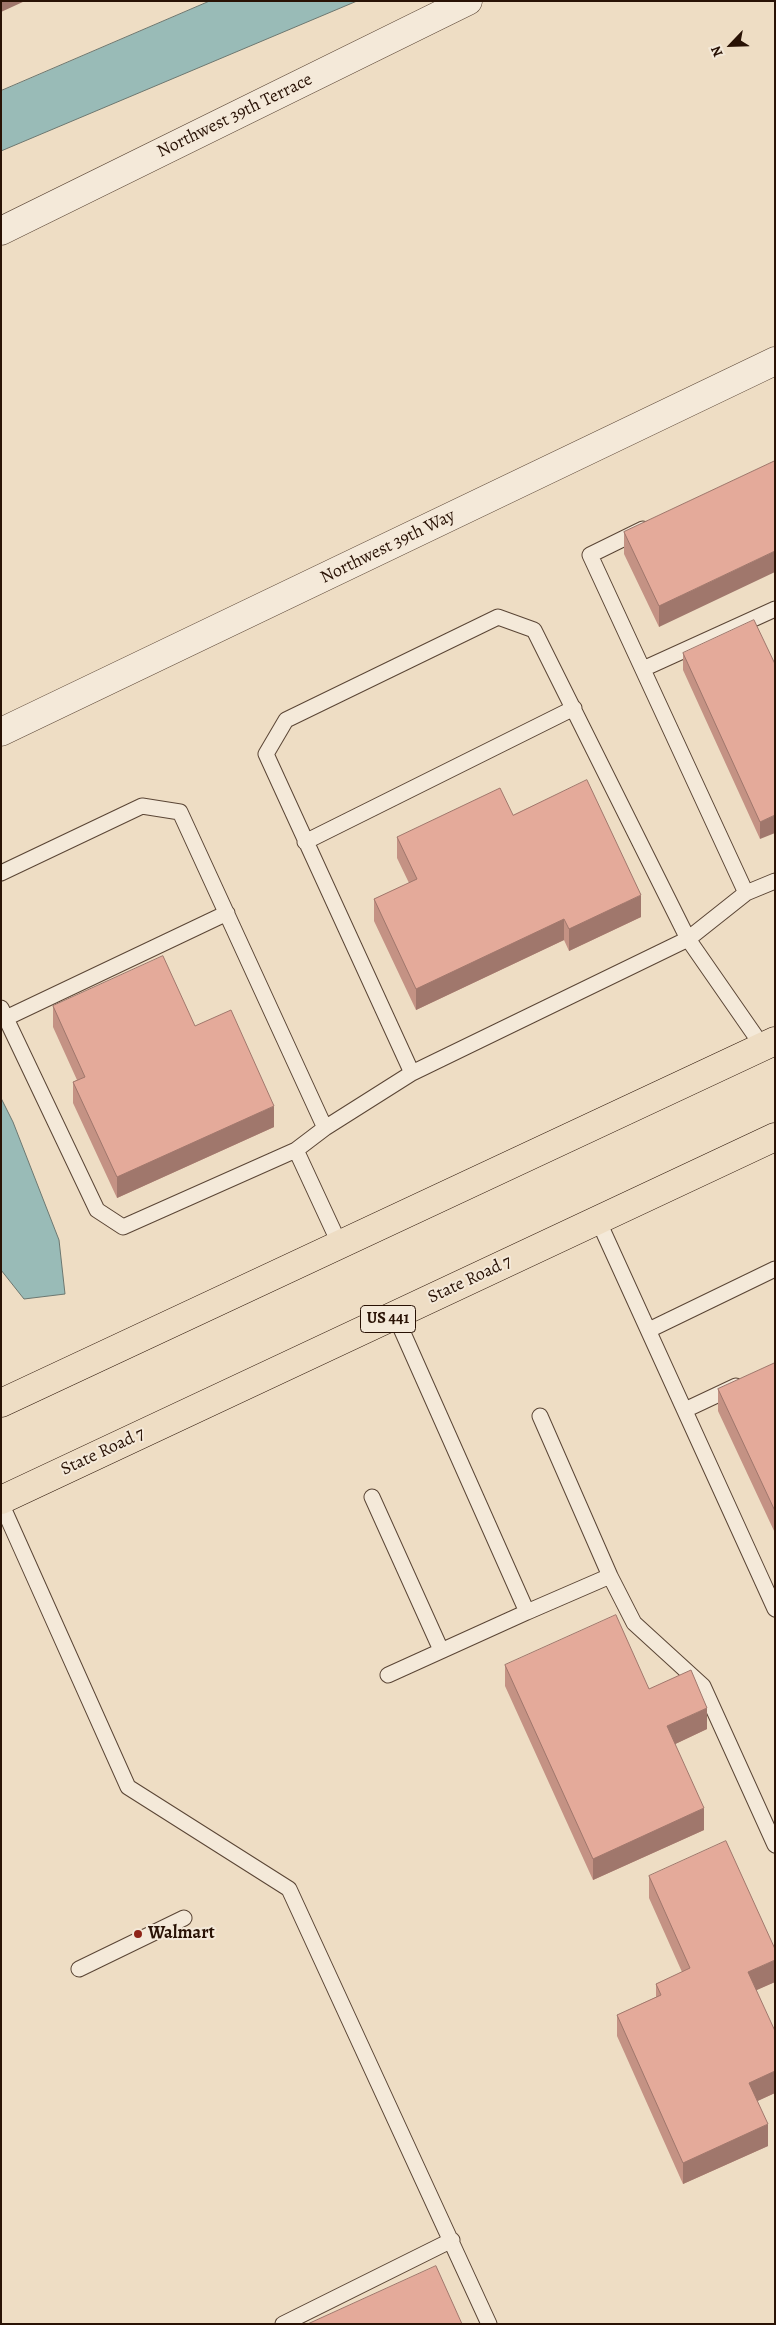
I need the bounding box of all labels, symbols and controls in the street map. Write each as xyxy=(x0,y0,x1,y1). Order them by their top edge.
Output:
north arrow xyxy=(706,20,756,70)
text: N xyxy=(706,43,728,60)
street label: Northwest 39th Terrace xyxy=(154,69,316,163)
street label: Northwest 39th Way xyxy=(317,505,459,589)
street label: State Road 7 xyxy=(425,1251,515,1309)
road number: US 441 xyxy=(360,1306,416,1332)
street label: State Road 7 xyxy=(58,1423,148,1481)
place label: Walmart xyxy=(148,1923,215,1945)
marker: Walmart xyxy=(132,1928,144,1940)

